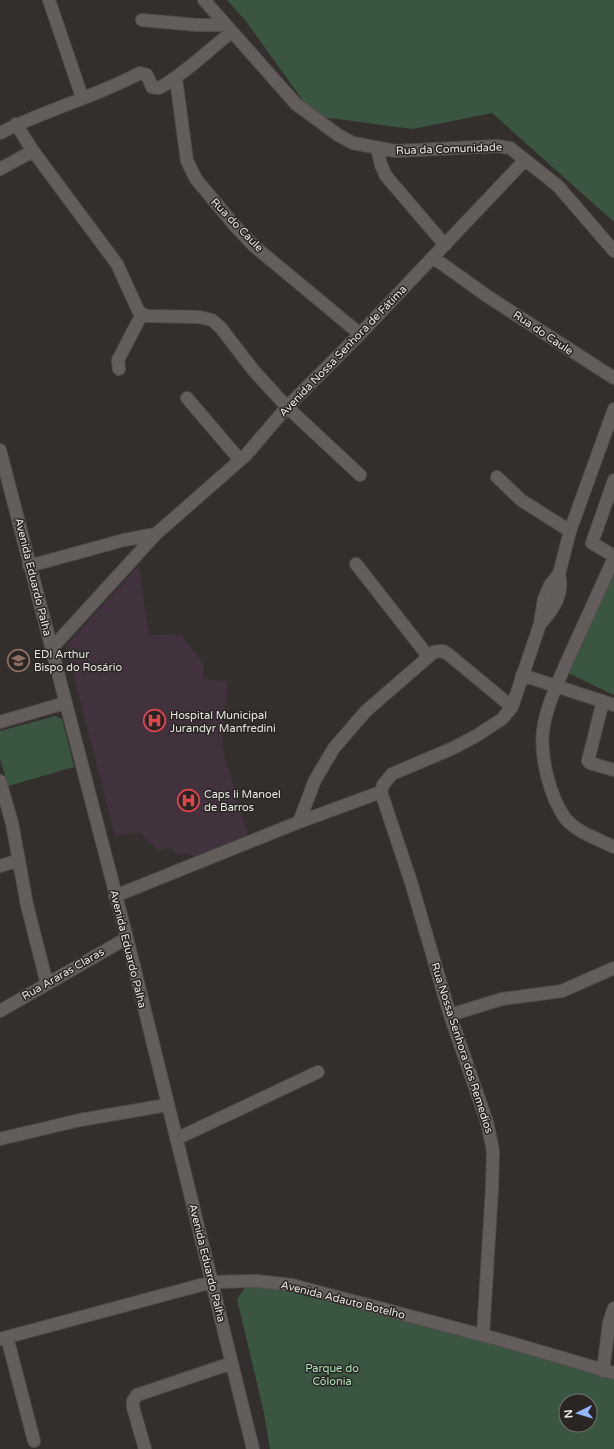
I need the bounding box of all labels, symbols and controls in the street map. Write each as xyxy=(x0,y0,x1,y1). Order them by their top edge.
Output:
street label: Rua da Comunidade xyxy=(396,141,502,157)
street label: Rua do Caule xyxy=(208,195,266,255)
street label: Avenida Nossa Senhora de Fátima xyxy=(277,283,409,419)
street label: Rua do Caule xyxy=(511,308,575,358)
street label: Avenida Eduardo Palha xyxy=(12,517,54,637)
school or university icon: EDI Arthur Bispo do Rosário xyxy=(5,647,31,673)
place label: EDI Arthur Bispo do Rosário xyxy=(34,648,122,674)
hospital icon: Hospital Municipal Jurandyr Manfredini xyxy=(142,708,168,734)
place label: Hospital Municipal Jurandyr Manfredini xyxy=(170,709,276,735)
hospital icon: Caps Ii Manoel de Barros xyxy=(175,787,201,813)
place label: Caps Ii Manoel de Barros xyxy=(204,788,281,814)
street label: Avenida Eduardo Palha xyxy=(107,889,149,1009)
street label: Rua Araras Claras xyxy=(20,945,106,1003)
street label: Rua Nossa Senhora dos Remedios xyxy=(428,961,496,1135)
street label: Avenida Eduardo Palha xyxy=(186,1203,228,1323)
street label: Avenida Adauto Botelho xyxy=(280,1278,407,1322)
park label: Parque do Cõlonia xyxy=(305,1362,359,1388)
north arrow xyxy=(558,1393,598,1433)
text: N xyxy=(562,1409,575,1419)

